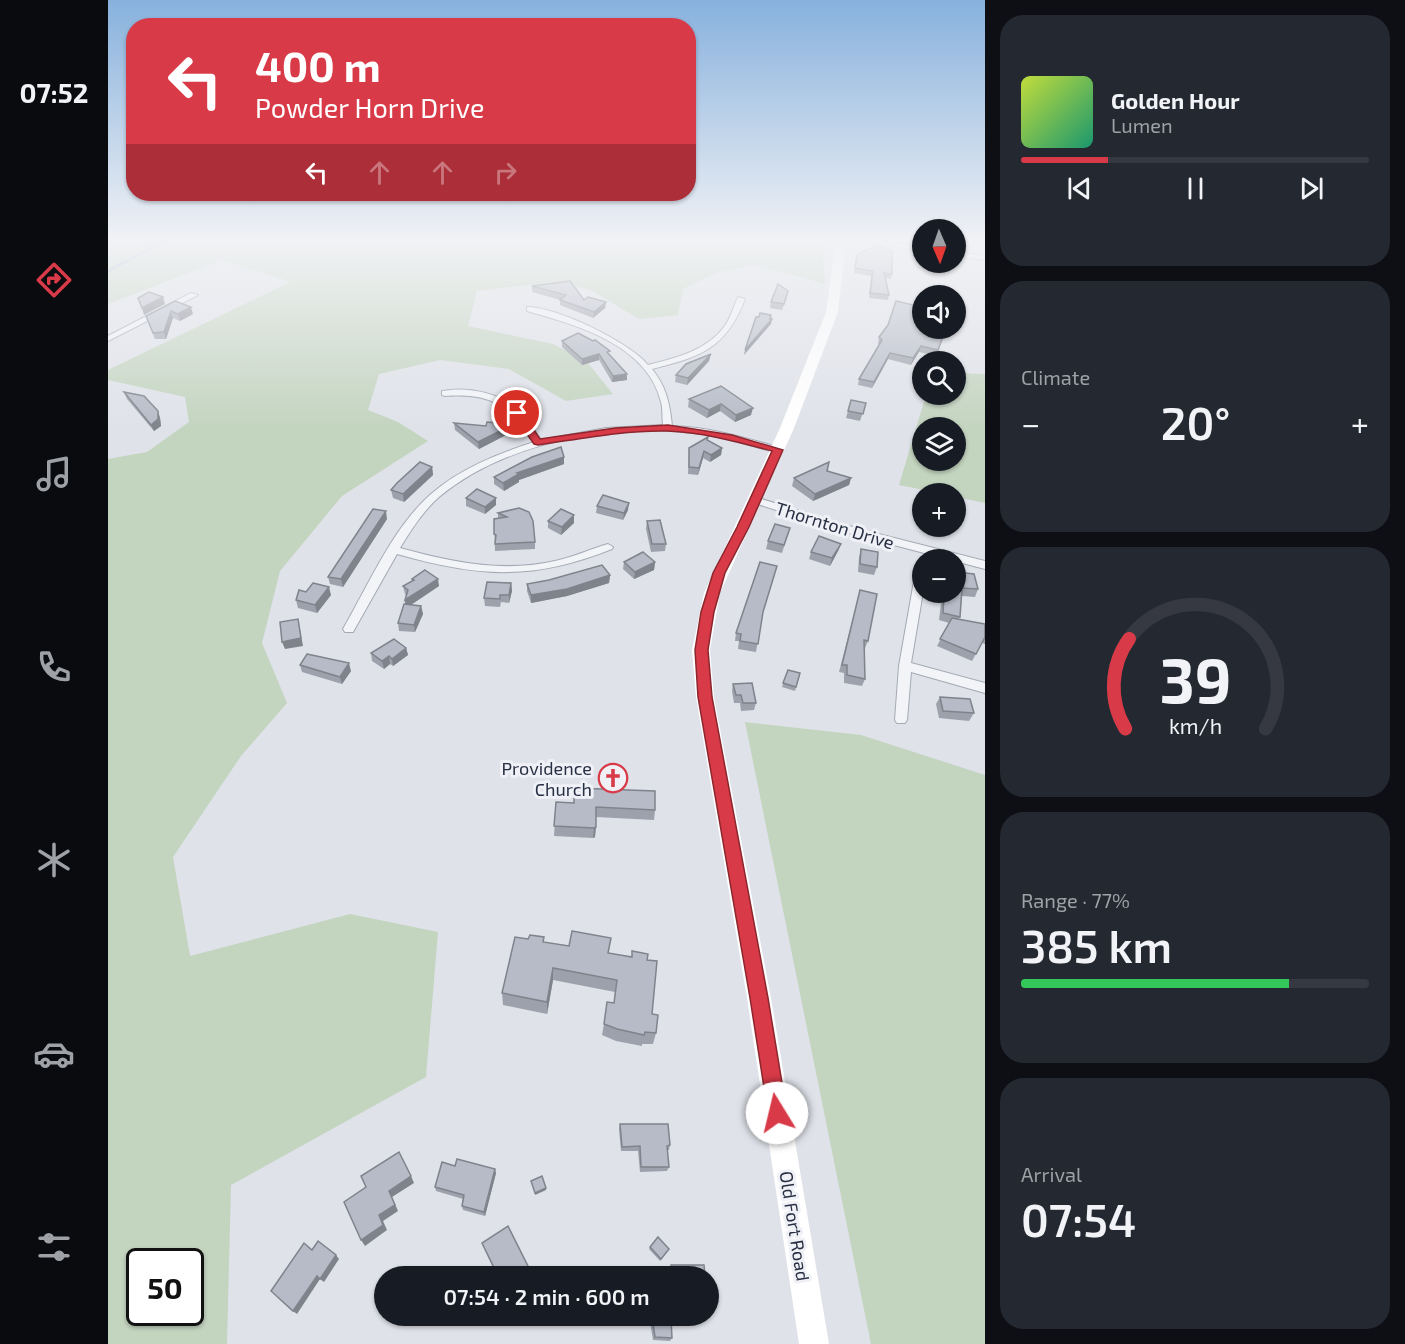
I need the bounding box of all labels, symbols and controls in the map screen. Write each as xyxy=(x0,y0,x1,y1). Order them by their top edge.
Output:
text: 400 m xyxy=(255,40,381,90)
icon: left xyxy=(156,42,234,120)
text: 07:52 xyxy=(20,76,88,108)
text: Golden Hour xyxy=(1111,87,1240,113)
text: Powder Horn Drive xyxy=(255,91,484,123)
text: Lumen xyxy=(1111,113,1173,137)
icon: left xyxy=(300,156,333,189)
icon: ahead xyxy=(363,156,396,189)
icon: ahead xyxy=(426,156,459,189)
icon: right xyxy=(489,156,522,189)
icon: previous xyxy=(1063,172,1096,205)
icon: pause xyxy=(1179,172,1212,205)
icon: next xyxy=(1295,172,1328,205)
north arrow xyxy=(912,219,966,273)
map controls xyxy=(912,219,966,603)
icon: directions xyxy=(33,259,75,301)
button: sound xyxy=(912,285,966,339)
button: search xyxy=(912,351,966,405)
text: Climate xyxy=(1021,365,1090,389)
pin xyxy=(491,387,542,438)
text: 20° xyxy=(1161,395,1230,449)
icon: arrive xyxy=(500,396,533,429)
text: − xyxy=(1021,403,1040,443)
text: + xyxy=(1351,403,1369,443)
button: layers xyxy=(912,417,966,471)
icon: music xyxy=(33,453,75,495)
button: + xyxy=(912,483,966,537)
street label: Thornton Drive xyxy=(773,496,897,554)
button: − xyxy=(912,549,966,603)
text: 39 xyxy=(1159,641,1231,716)
icon: phone xyxy=(33,646,75,688)
text: km/h xyxy=(1168,713,1222,738)
place label: Providence Church xyxy=(502,757,592,800)
church icon: Providence Church xyxy=(597,762,629,794)
icon: climate xyxy=(33,839,75,881)
text: Range · 77% xyxy=(1021,888,1130,912)
text: 385 km xyxy=(1021,918,1172,972)
icon: car xyxy=(33,1033,75,1075)
position arrow xyxy=(745,1081,809,1145)
text: Arrival xyxy=(1021,1162,1082,1186)
street label: Old Fort Road xyxy=(775,1170,815,1282)
text: 07:54 xyxy=(1021,1192,1136,1246)
icon: filters xyxy=(33,1226,75,1268)
speed limit sign: 50 xyxy=(126,1248,204,1326)
text: 07:54 · 2 min · 600 m xyxy=(443,1283,650,1309)

